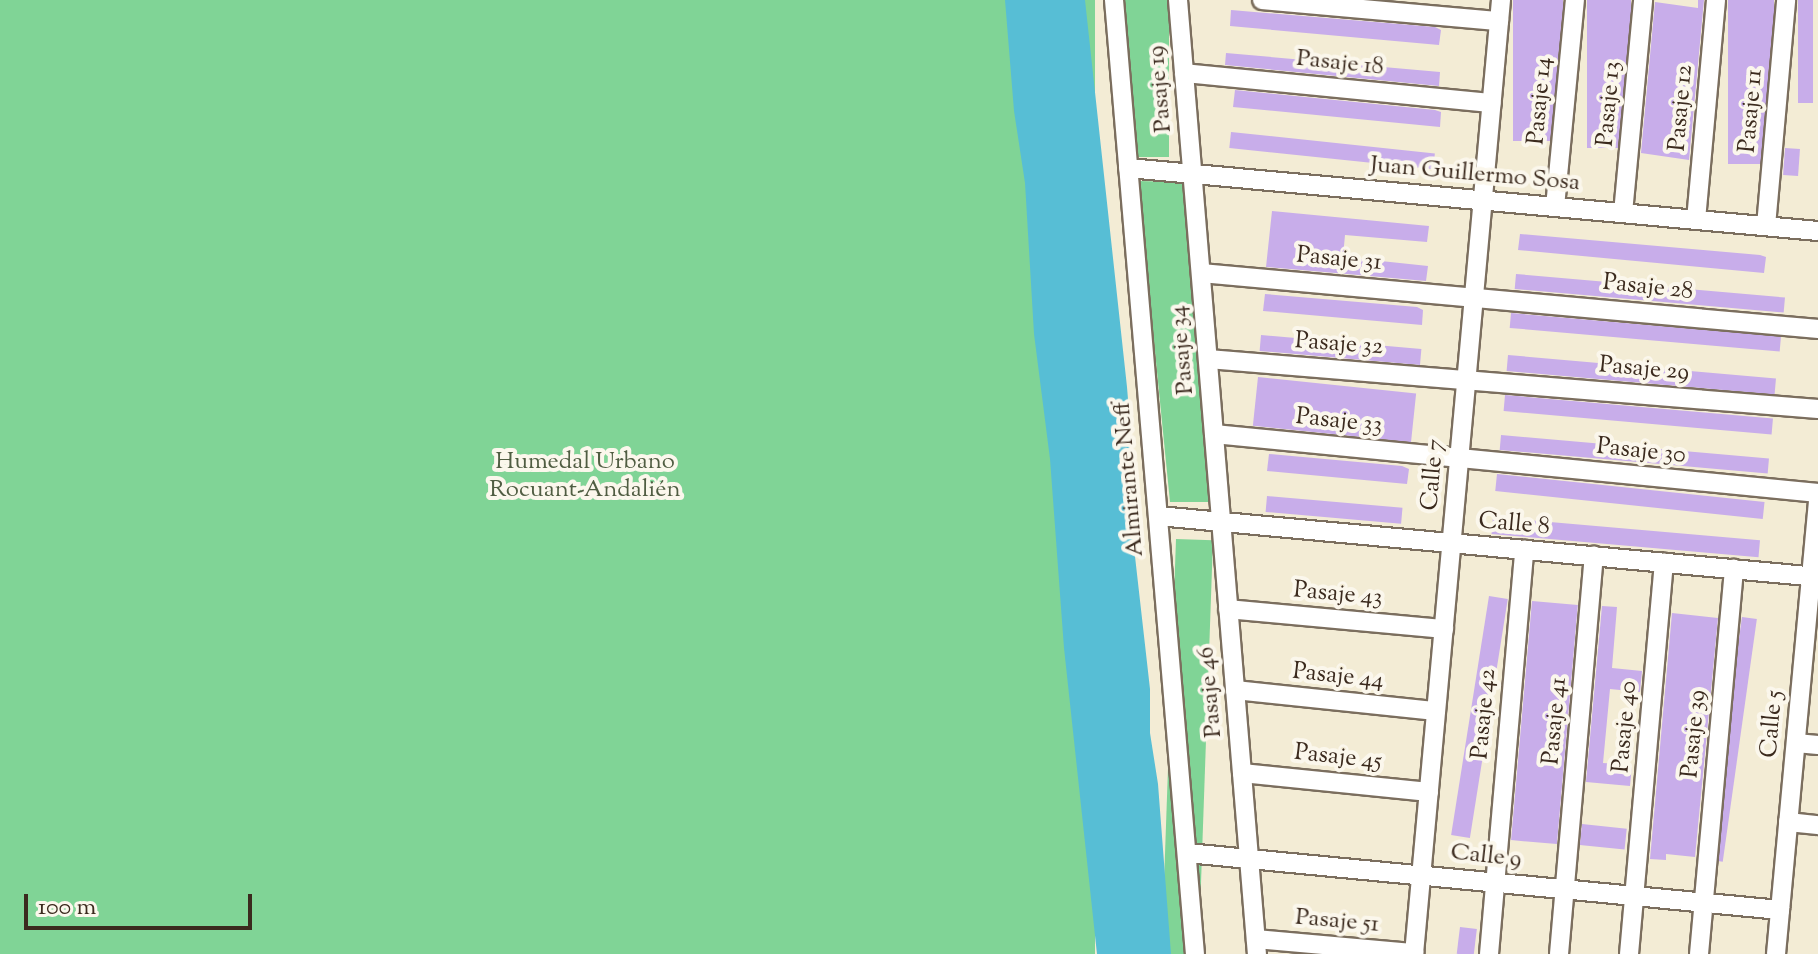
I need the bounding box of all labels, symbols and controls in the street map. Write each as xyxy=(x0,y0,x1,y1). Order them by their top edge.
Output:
street label: Pasaje 19 xyxy=(1143,44,1179,134)
street label: Pasaje 18 xyxy=(1295,45,1385,83)
street label: Pasaje 14 xyxy=(1523,56,1559,146)
street label: Pasaje 13 xyxy=(1592,60,1628,148)
street label: Pasaje 12 xyxy=(1664,63,1700,153)
street label: Pasaje 11 xyxy=(1734,68,1770,154)
street label: Juan Guillermo Sosa xyxy=(1369,151,1581,199)
street label: Pasaje 31 xyxy=(1295,242,1383,278)
street label: Pasaje 28 xyxy=(1601,269,1695,307)
street label: Pasaje 34 xyxy=(1165,304,1201,396)
street label: Pasaje 32 xyxy=(1294,328,1384,362)
street label: Pasaje 29 xyxy=(1598,352,1690,388)
street label: Almirante Neff xyxy=(1109,400,1151,558)
street label: Pasaje 33 xyxy=(1294,403,1384,441)
street label: Pasaje 30 xyxy=(1595,433,1687,471)
street label: Calle 7 xyxy=(1417,438,1451,512)
park label: Humedal Urbano Rocuant-Andalién xyxy=(489,449,681,505)
street label: Calle 8 xyxy=(1477,508,1551,542)
street label: Pasaje 43 xyxy=(1292,577,1384,613)
street label: Pasaje 46 xyxy=(1193,645,1229,739)
street label: Pasaje 44 xyxy=(1291,658,1385,696)
street label: Pasaje 42 xyxy=(1467,668,1503,760)
street label: Pasaje 41 xyxy=(1538,676,1574,766)
street label: Pasaje 40 xyxy=(1608,680,1644,774)
street label: Pasaje 39 xyxy=(1677,689,1713,779)
street label: Calle 5 xyxy=(1756,689,1790,759)
street label: Pasaje 45 xyxy=(1293,739,1383,777)
street label: Calle 9 xyxy=(1449,839,1523,875)
scale bar xyxy=(28,878,256,928)
text: 100 m xyxy=(38,891,96,925)
street label: Pasaje 51 xyxy=(1294,904,1380,940)

